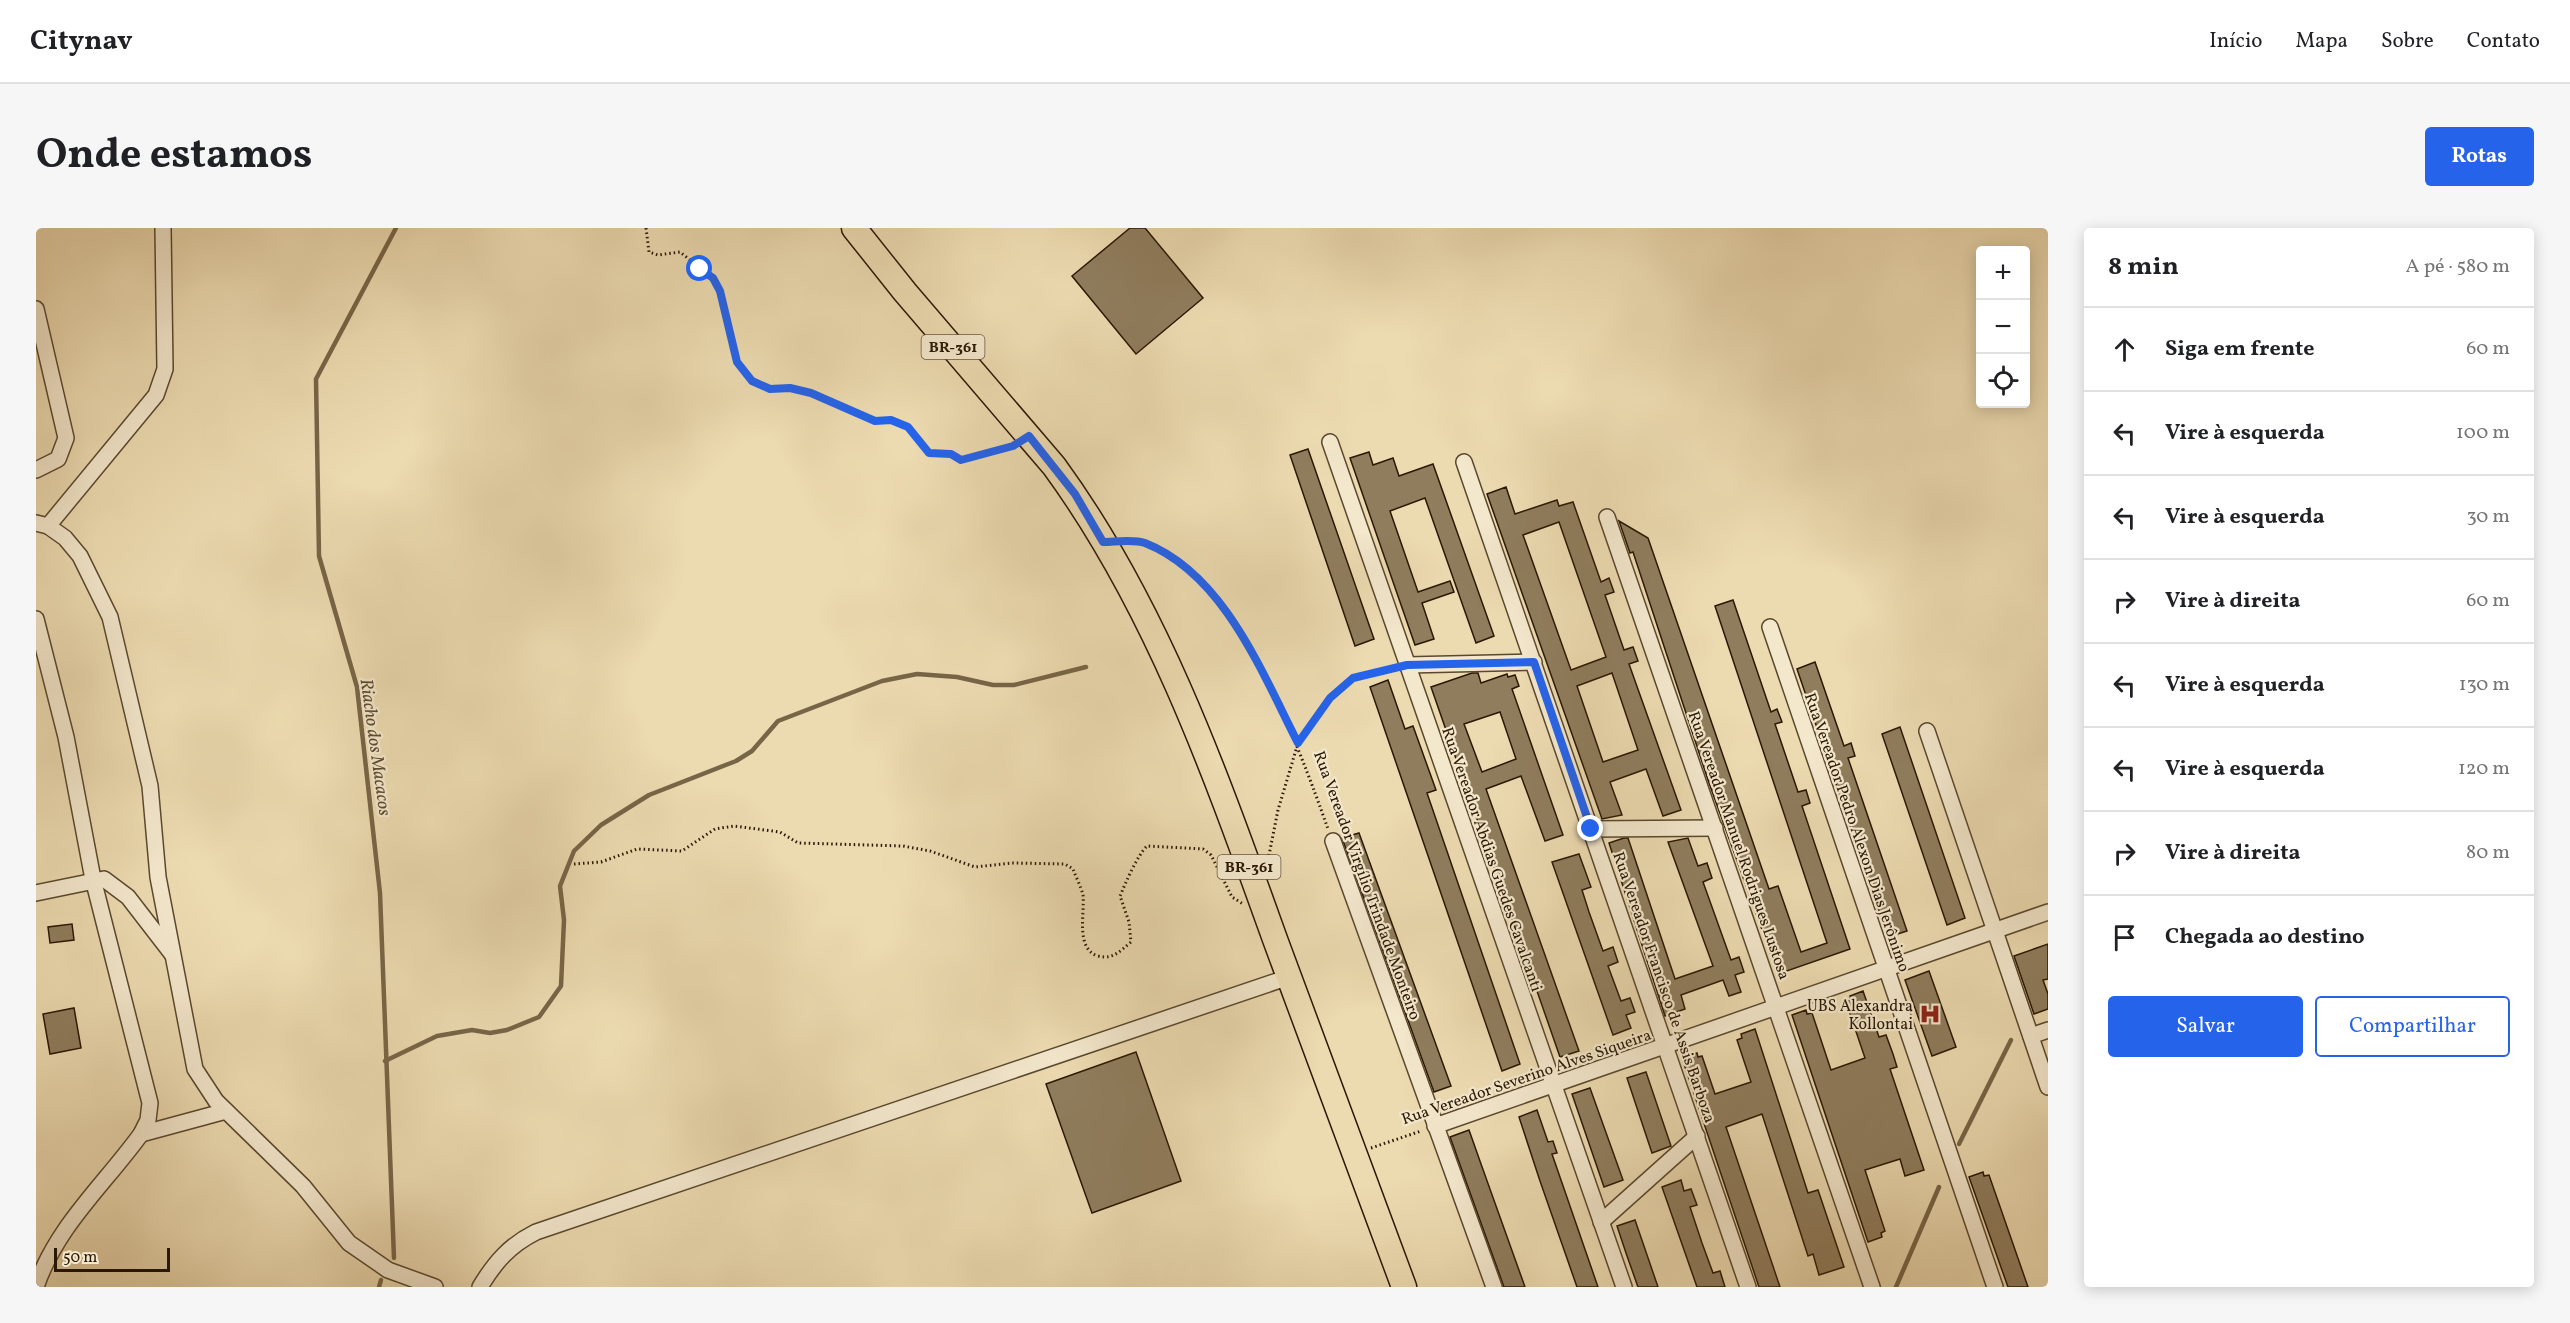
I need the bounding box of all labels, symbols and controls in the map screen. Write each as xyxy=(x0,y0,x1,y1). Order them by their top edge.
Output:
text: Citynav xyxy=(30,22,133,61)
text: Início xyxy=(2209,27,2262,56)
text: Mapa xyxy=(2295,27,2348,56)
text: Sobre xyxy=(2381,27,2434,56)
text: Contato xyxy=(2467,27,2540,56)
text: Onde estamos xyxy=(36,127,312,186)
button: Rotas xyxy=(2425,127,2534,186)
map controls xyxy=(1976,246,2030,408)
button: + xyxy=(1976,246,2030,300)
text: 8 min xyxy=(2108,249,2179,285)
text: A pé · 580 m xyxy=(2406,253,2510,281)
route start xyxy=(686,255,712,281)
button: − xyxy=(1976,300,2030,354)
icon: ahead xyxy=(2108,333,2141,366)
text: Siga em frente xyxy=(2165,334,2315,365)
road number: BR-361 xyxy=(922,335,984,359)
text: 60 m xyxy=(2466,335,2510,363)
button: locate xyxy=(1976,354,2030,408)
icon: left xyxy=(2108,417,2141,450)
text: Vire à esquerda xyxy=(2165,418,2325,449)
text: 100 m xyxy=(2456,419,2510,447)
icon: left xyxy=(2108,501,2141,534)
text: Vire à esquerda xyxy=(2165,502,2325,533)
text: 30 m xyxy=(2466,503,2510,531)
icon: right xyxy=(2108,585,2141,618)
text: Vire à direita xyxy=(2165,586,2301,617)
text: 60 m xyxy=(2466,587,2510,615)
icon: left xyxy=(2108,669,2141,702)
text: Vire à esquerda xyxy=(2165,670,2325,701)
text: 130 m xyxy=(2459,671,2510,699)
water label: Riacho dos Macacos xyxy=(353,677,397,818)
street label: Rua Vereador Pedro Alexon Dias Jerônimo xyxy=(1798,690,1914,975)
street label: Rua Vereador Manuel Rodrigues Lustosa xyxy=(1682,709,1795,983)
street label: Rua Vereador Abdias Guedes Cavalcanti xyxy=(1435,724,1547,995)
street label: Rua Vereador Virgílio Trindade Monteiro xyxy=(1307,748,1425,1023)
icon: left xyxy=(2108,753,2141,786)
text: Vire à esquerda xyxy=(2165,754,2325,785)
text: 120 m xyxy=(2458,755,2510,783)
route end xyxy=(1577,815,1603,841)
icon: right xyxy=(2108,837,2141,870)
text: Vire à direita xyxy=(2165,838,2301,869)
text: 80 m xyxy=(2466,839,2510,867)
street label: Rua Vereador Francisco de Assis Barboza xyxy=(1606,849,1720,1126)
road number: BR-361 xyxy=(1218,855,1280,879)
icon: arrive xyxy=(2108,921,2141,954)
text: Chegada ao destino xyxy=(2165,922,2365,953)
place label: UBS Alexandra Kollontai xyxy=(1807,996,1913,1036)
button: Salvar xyxy=(2108,996,2303,1057)
button: Compartilhar xyxy=(2315,996,2510,1057)
hospital icon: UBS Alexandra Kollontai xyxy=(1918,1002,1942,1026)
street label: Rua Vereador Severino Alves Siqueira xyxy=(1399,1025,1654,1131)
scale bar xyxy=(54,1245,170,1272)
text: 50 m xyxy=(63,1247,97,1269)

